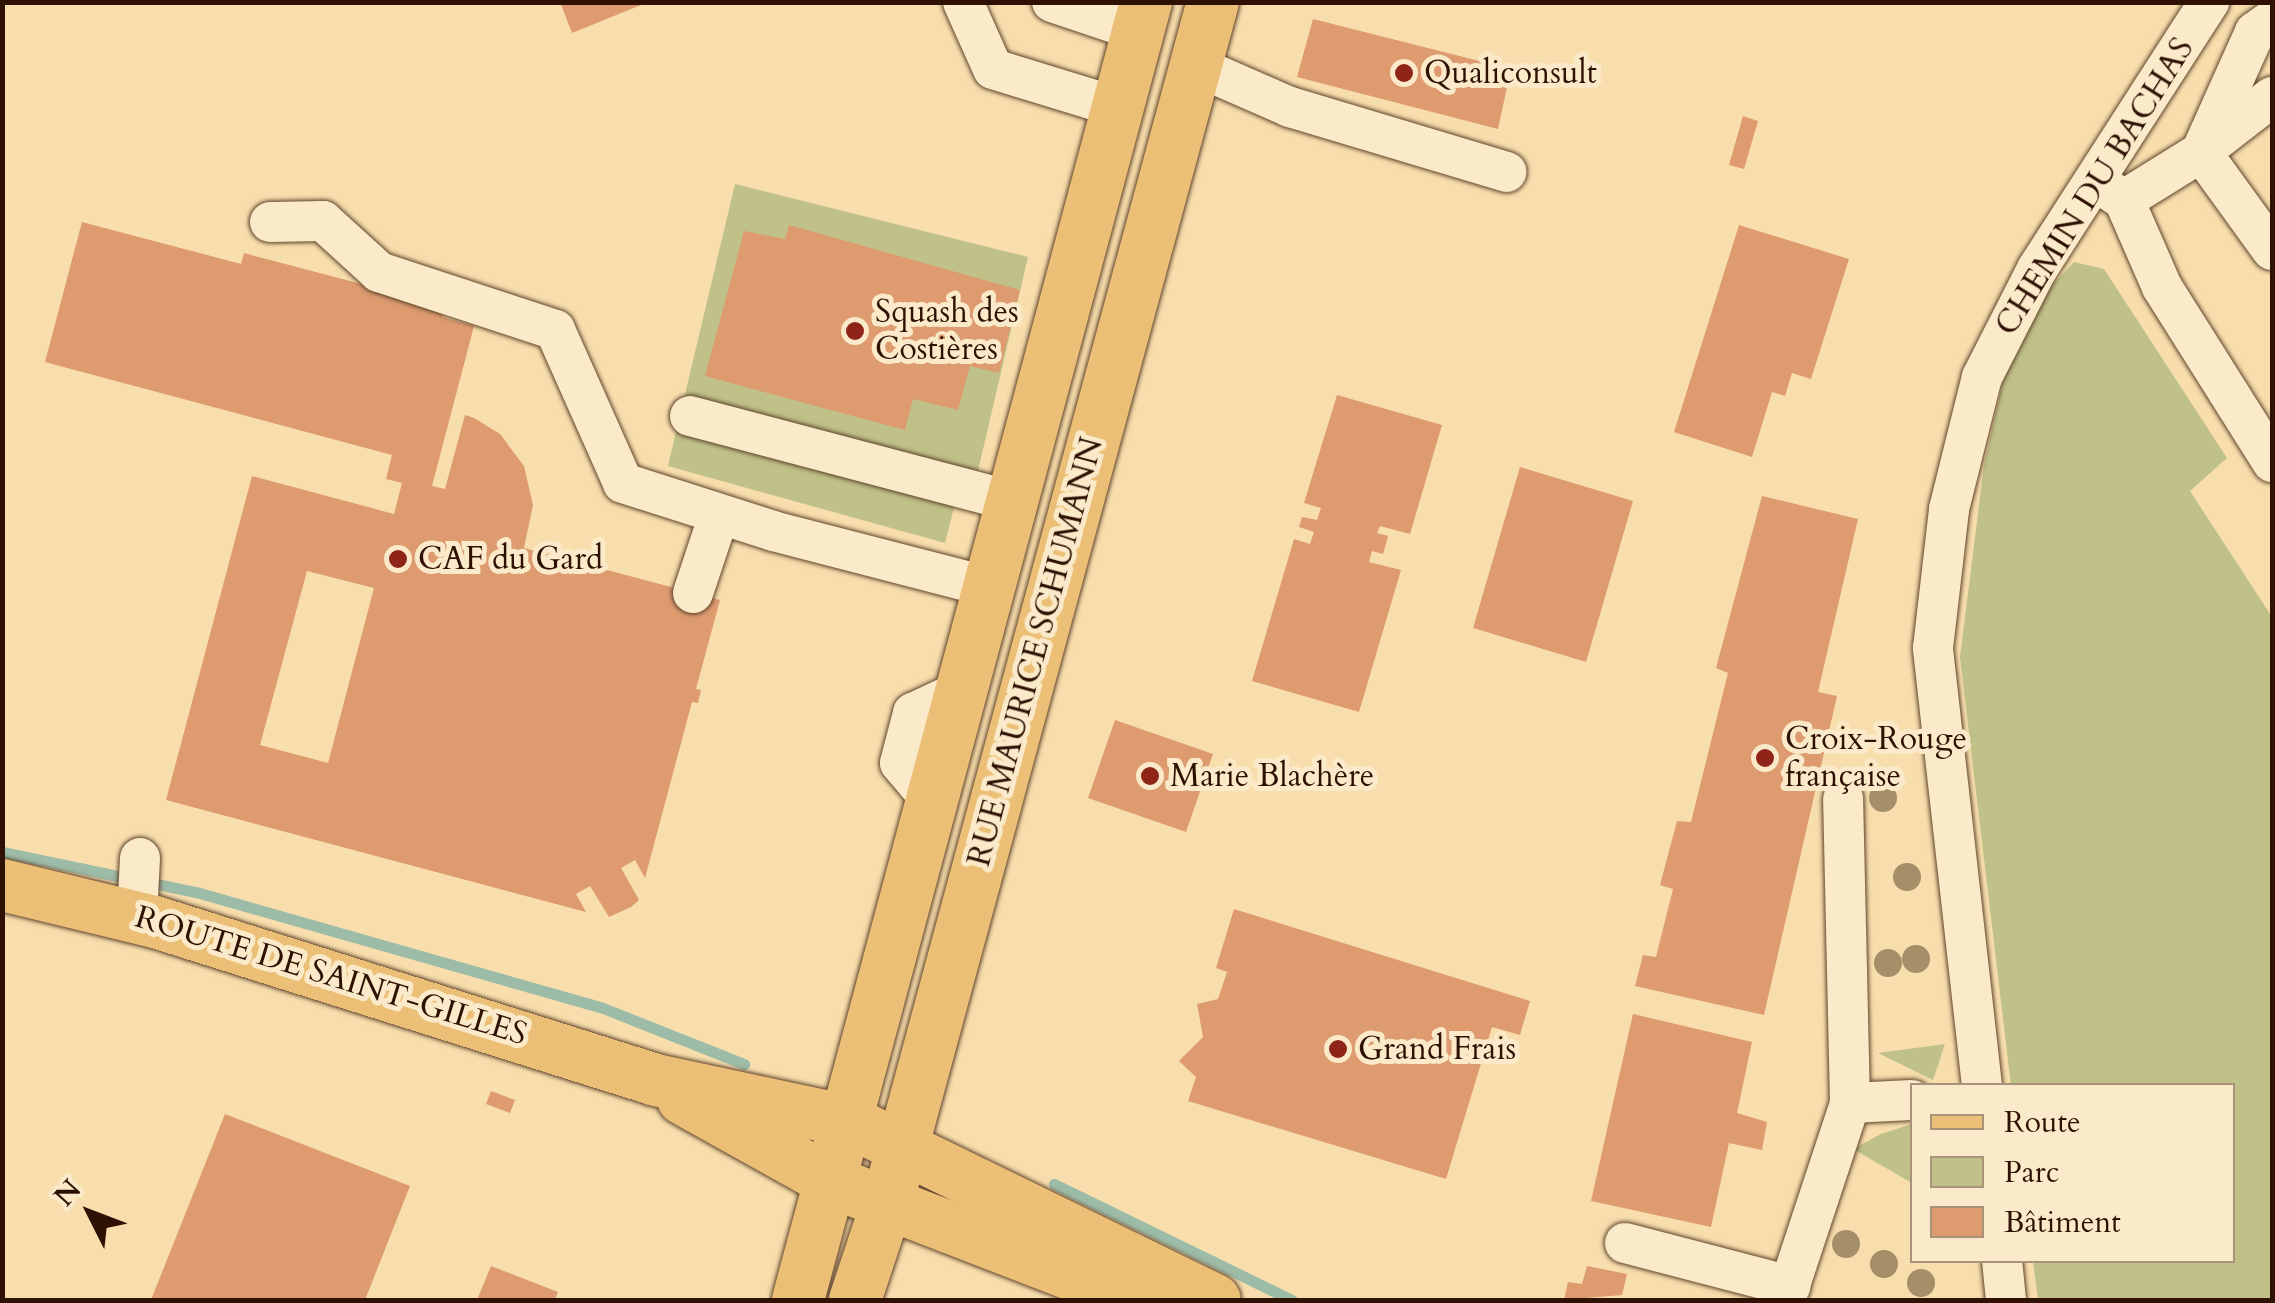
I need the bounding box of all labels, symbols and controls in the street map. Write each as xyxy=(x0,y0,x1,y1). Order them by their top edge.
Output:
street label: CHEMIN DU BACHAS xyxy=(1988,31,2202,343)
place label: Qualiconsult xyxy=(1424,54,1597,92)
marker: Qualiconsult xyxy=(1393,62,1415,84)
place label: Squash des Costières xyxy=(875,294,1019,369)
marker: Squash des Costières xyxy=(844,320,866,342)
street label: RUE MAURICE SCHUMANN xyxy=(960,433,1112,871)
place label: CAF du Gard xyxy=(418,540,603,578)
marker: CAF du Gard xyxy=(387,548,409,570)
place label: Croix-Rouge française xyxy=(1785,721,1967,796)
marker: Croix-Rouge française xyxy=(1754,747,1776,769)
place label: Marie Blachère xyxy=(1170,757,1374,795)
marker: Marie Blachère xyxy=(1139,765,1161,787)
street label: ROUTE DE SAINT-GILLES xyxy=(130,898,532,1054)
place label: Grand Frais xyxy=(1358,1030,1516,1068)
marker: Grand Frais xyxy=(1327,1038,1349,1060)
legend xyxy=(1910,1083,2235,1263)
text: Route xyxy=(2004,1102,2081,1143)
text: Parc xyxy=(2004,1152,2059,1193)
north arrow xyxy=(40,1163,140,1263)
text: N xyxy=(45,1171,90,1215)
text: Bâtiment xyxy=(2004,1202,2121,1243)

